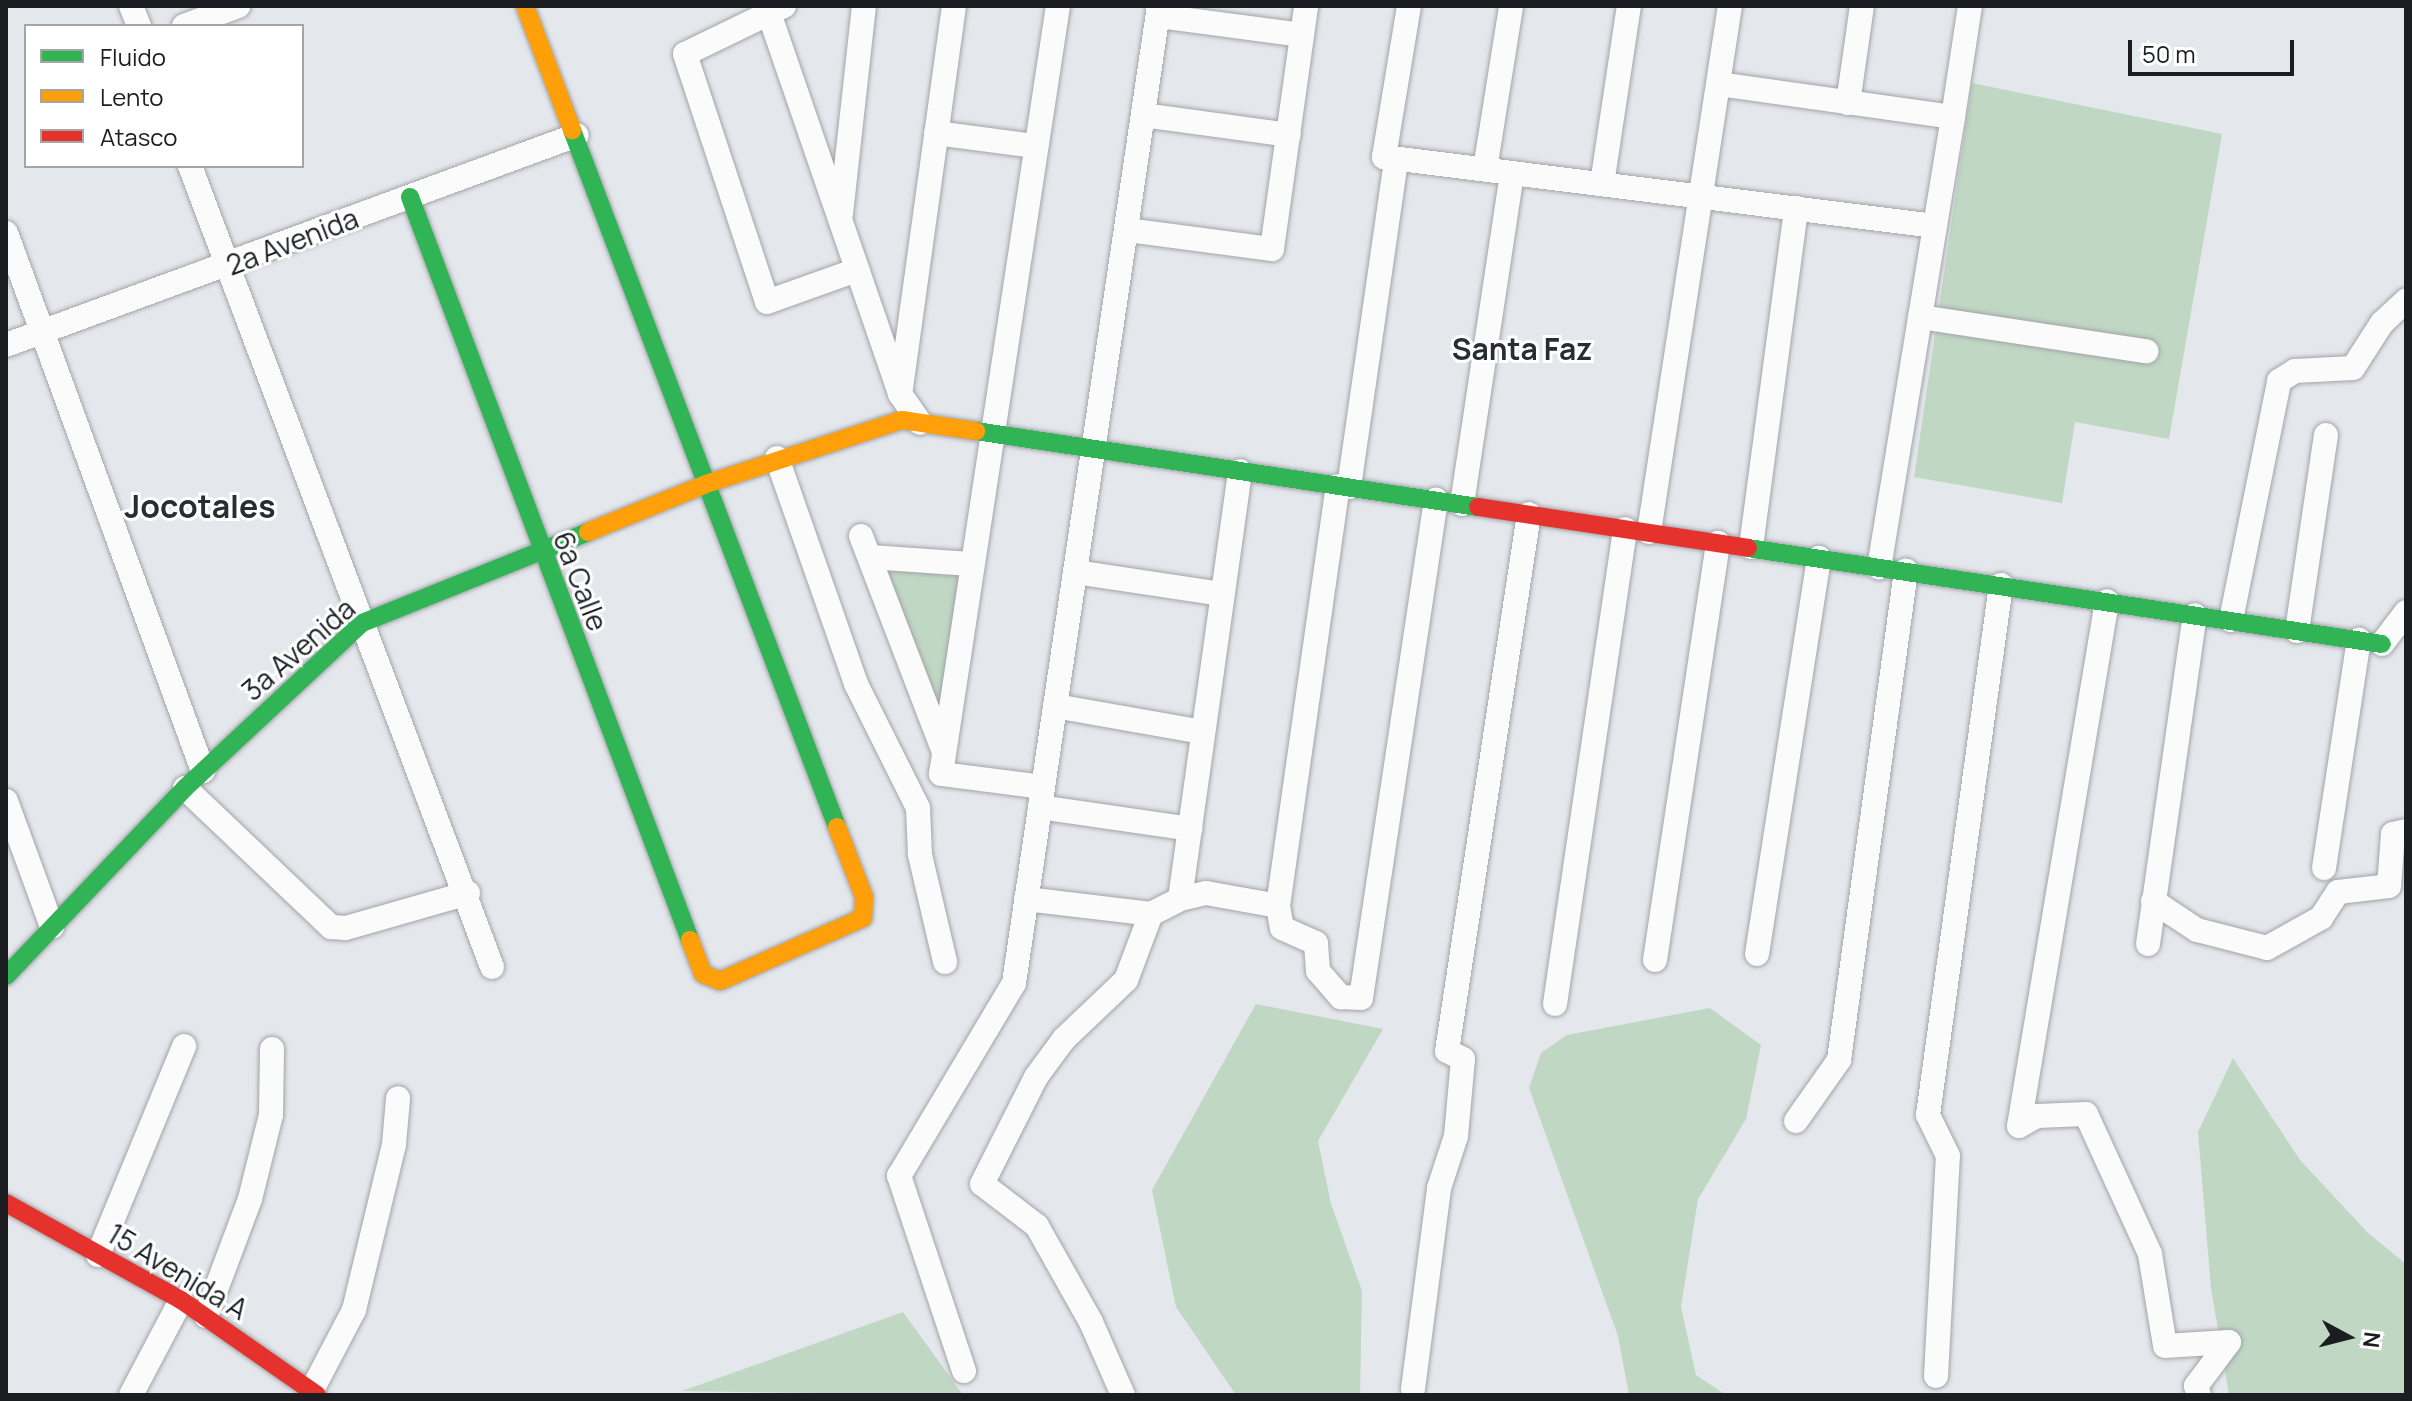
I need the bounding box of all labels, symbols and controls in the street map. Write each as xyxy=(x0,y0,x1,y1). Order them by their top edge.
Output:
legend xyxy=(24,24,304,168)
scale bar xyxy=(2132,24,2298,74)
text: 50 m xyxy=(2142,37,2196,70)
text: Fluido xyxy=(100,40,166,73)
text: Lento xyxy=(100,80,164,113)
text: Atasco xyxy=(100,120,177,153)
street label: 2a Avenida xyxy=(221,200,363,282)
district label: Santa Faz xyxy=(1452,331,1592,367)
district label: Jocotales xyxy=(124,487,276,525)
street label: 6a Calle xyxy=(547,527,615,635)
street label: 3a Avenida xyxy=(235,591,361,707)
street label: 15 Avenida A xyxy=(102,1216,254,1326)
north arrow xyxy=(2308,1297,2388,1377)
text: N xyxy=(2356,1330,2388,1350)

